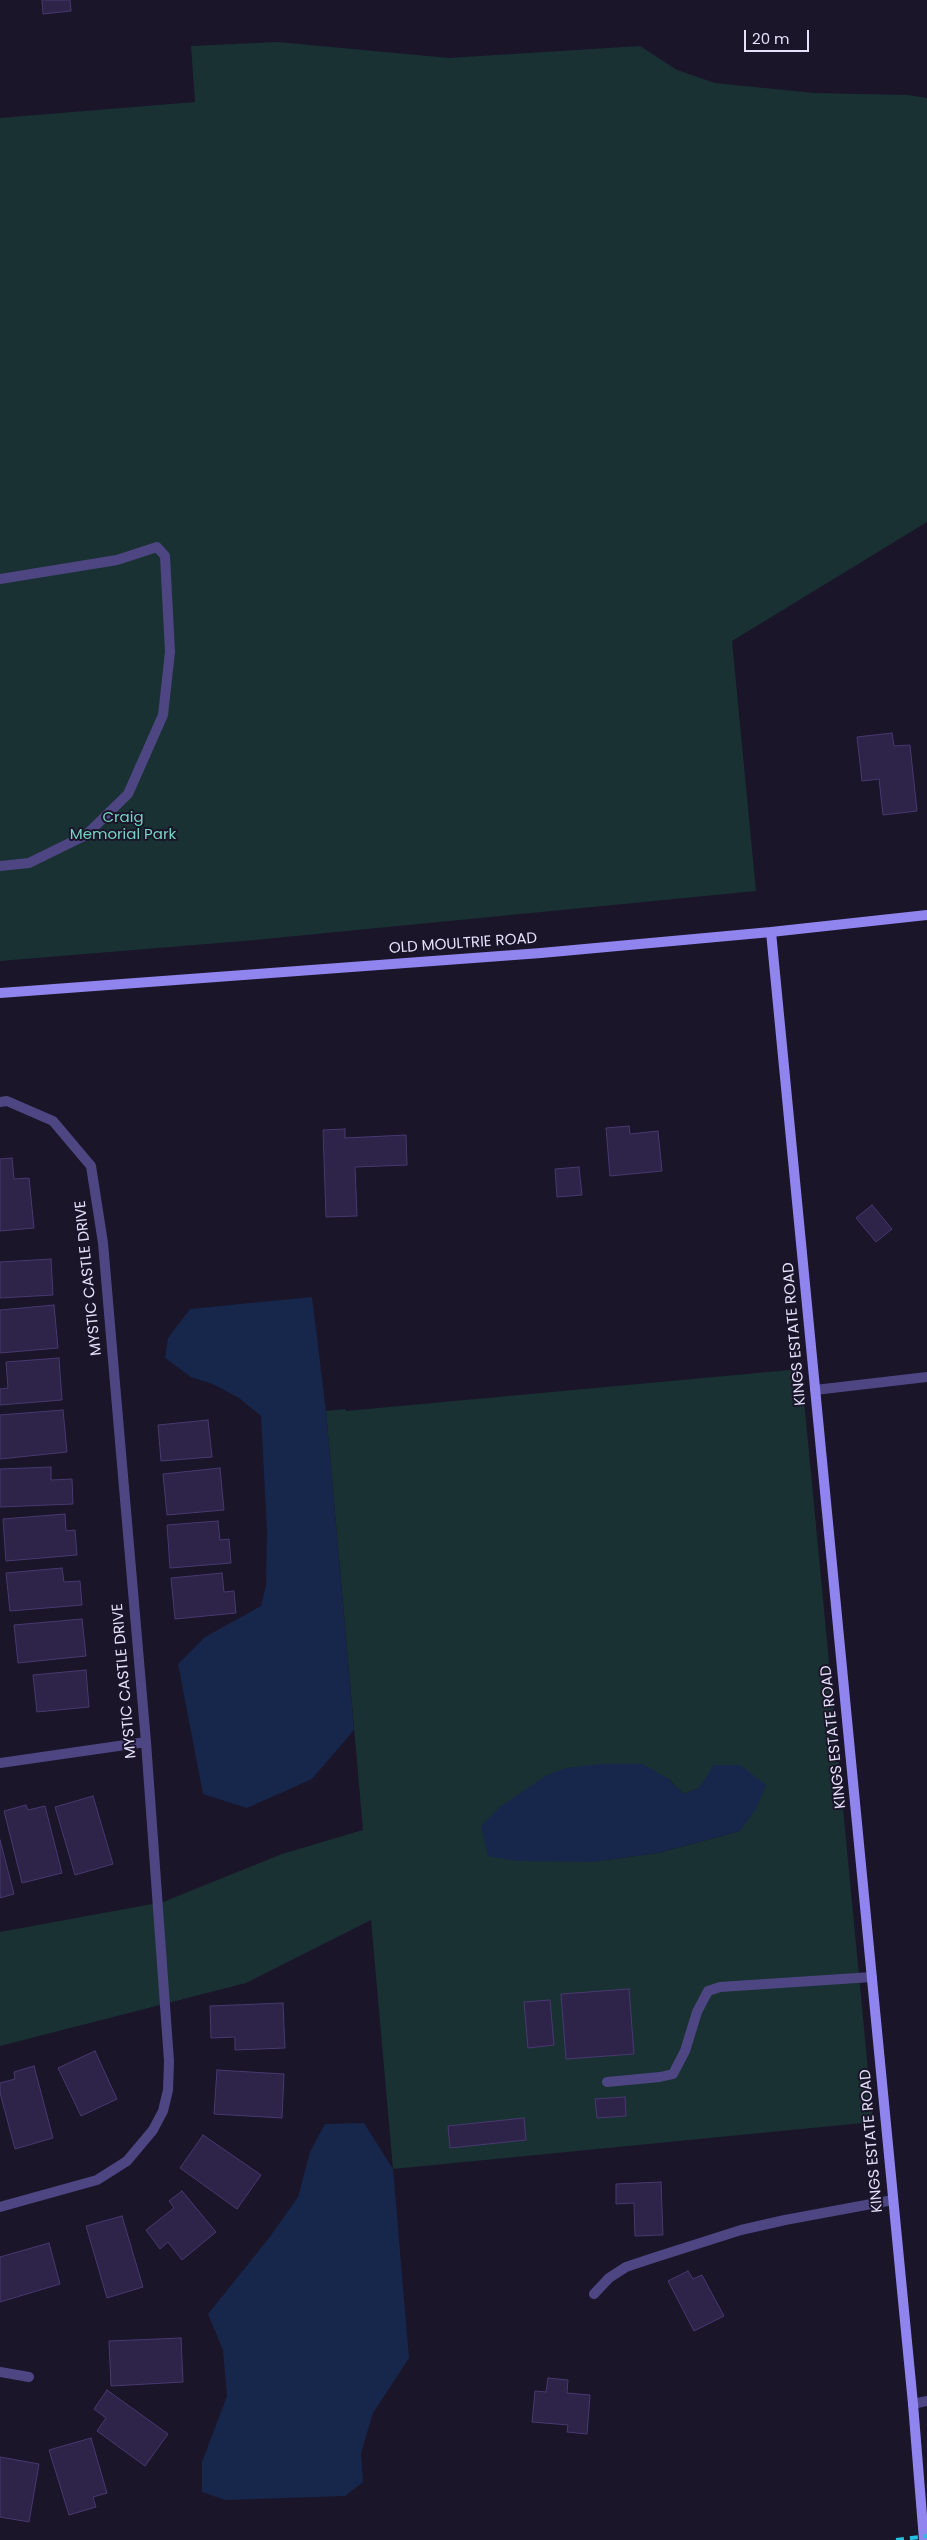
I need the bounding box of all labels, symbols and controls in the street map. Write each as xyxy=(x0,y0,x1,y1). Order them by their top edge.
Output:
scale bar xyxy=(747,20,812,52)
text: 20 m xyxy=(752,28,790,49)
park label: Craig Memorial Park xyxy=(70,809,176,844)
street label: OLD MOULTRIE ROAD xyxy=(388,930,538,958)
street label: MYSTIC CASTLE DRIVE xyxy=(72,1200,106,1356)
street label: KINGS ESTATE ROAD xyxy=(780,1262,810,1406)
street label: MYSTIC CASTLE DRIVE xyxy=(109,1603,141,1759)
street label: KINGS ESTATE ROAD xyxy=(818,1665,850,1809)
street label: KINGS ESTATE ROAD xyxy=(857,2069,887,2213)

